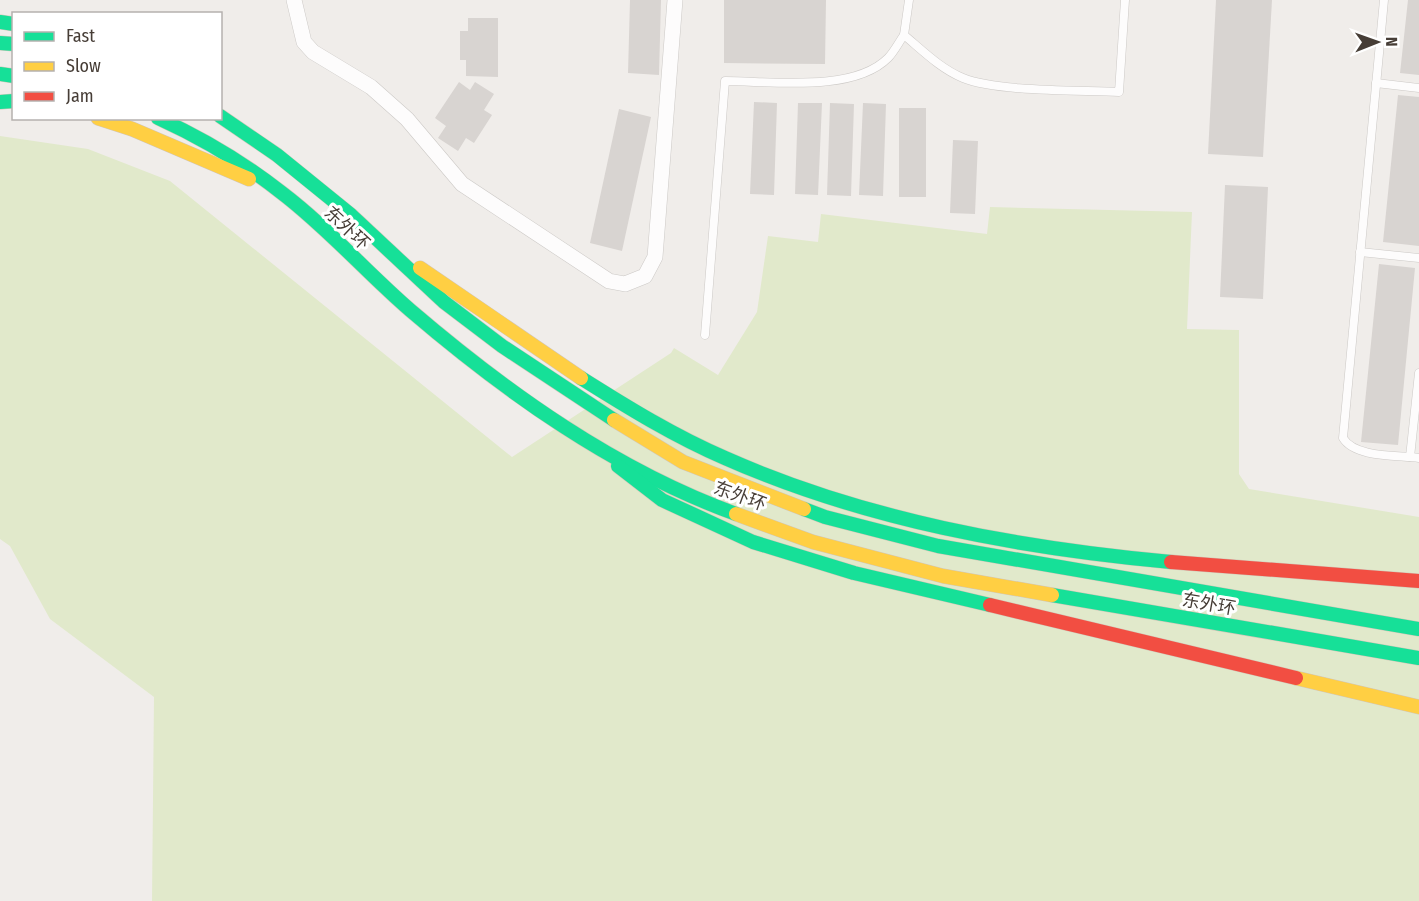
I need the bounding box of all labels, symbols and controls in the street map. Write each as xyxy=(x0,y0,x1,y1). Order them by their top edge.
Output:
legend xyxy=(12,12,222,120)
north arrow xyxy=(1347,12,1407,72)
text: Fast xyxy=(66,25,95,47)
text: N xyxy=(1382,37,1401,47)
text: Slow xyxy=(66,55,101,77)
text: Jam xyxy=(66,85,94,107)
street label: 东外环 xyxy=(320,202,374,254)
street label: 东外环 xyxy=(711,476,769,516)
street label: 东外环 xyxy=(1181,588,1237,620)

